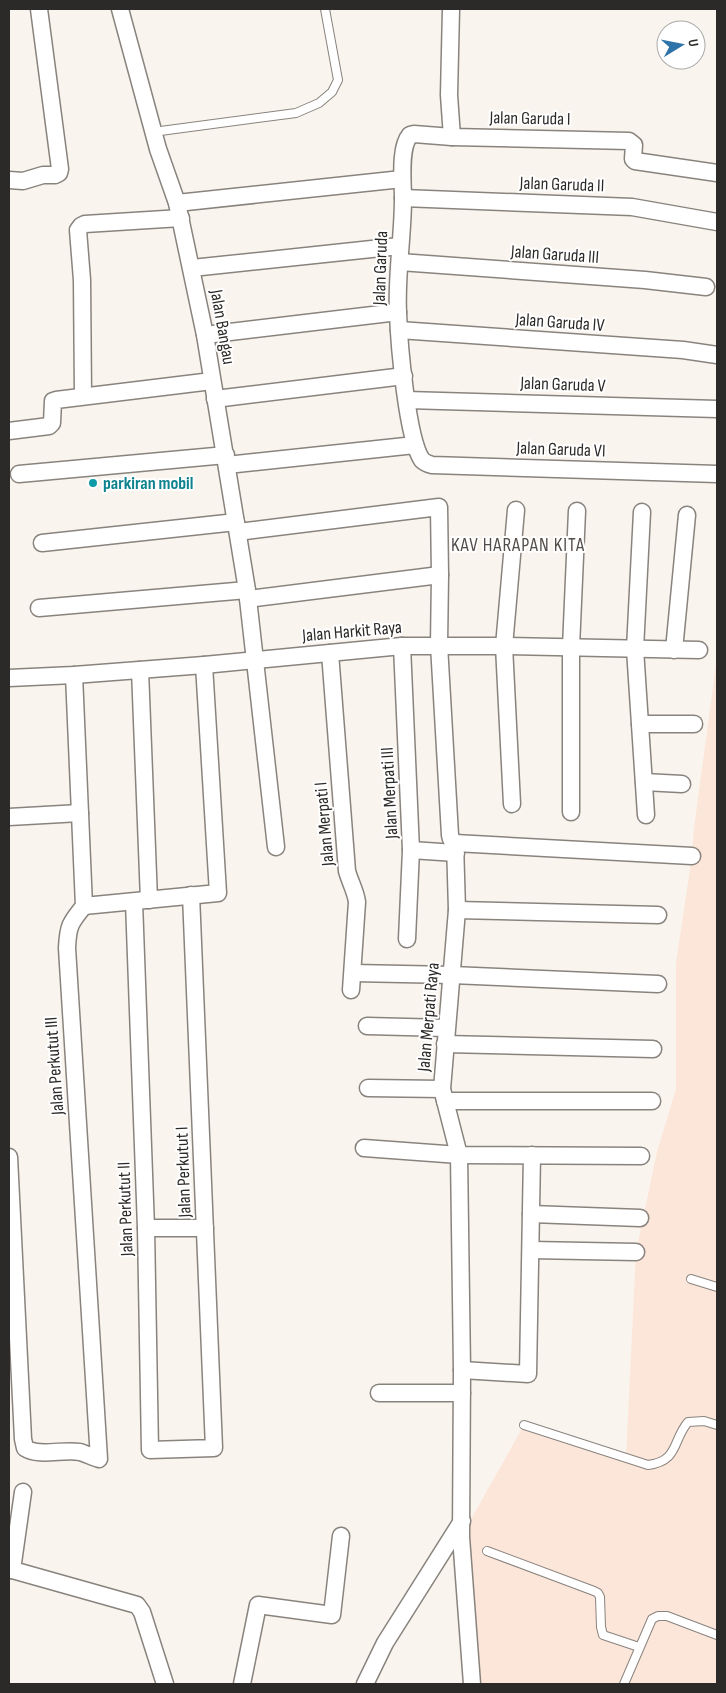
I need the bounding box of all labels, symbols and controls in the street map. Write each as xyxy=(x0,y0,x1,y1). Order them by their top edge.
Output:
north arrow xyxy=(656,20,706,70)
text: U xyxy=(684,38,702,48)
street label: Jalan Garuda I xyxy=(488,107,571,130)
street label: Jalan Garuda II xyxy=(518,172,605,196)
street label: Jalan Garuda xyxy=(369,230,392,307)
street label: Jalan Garuda III xyxy=(509,241,600,268)
street label: Jalan Bangau xyxy=(205,287,239,366)
street label: Jalan Garuda IV xyxy=(514,309,605,336)
street label: Jalan Garuda V xyxy=(519,372,606,396)
street label: Jalan Garuda VI xyxy=(515,437,606,462)
place label: parkiran mobil xyxy=(103,473,193,494)
marker: parkiran mobil xyxy=(87,477,99,489)
district label: KAV HARAPAN KITA xyxy=(451,534,585,557)
street label: Jalan Harkit Raya xyxy=(300,617,403,646)
street label: Jalan Merpati III xyxy=(377,747,402,840)
street label: Jalan Merpati I xyxy=(310,781,339,868)
street label: Jalan Merpati Raya xyxy=(413,962,444,1073)
street label: Jalan Perkutut III xyxy=(41,1016,68,1117)
street label: Jalan Perkutut I xyxy=(171,1126,196,1219)
street label: Jalan Perkutut II xyxy=(113,1161,138,1258)

